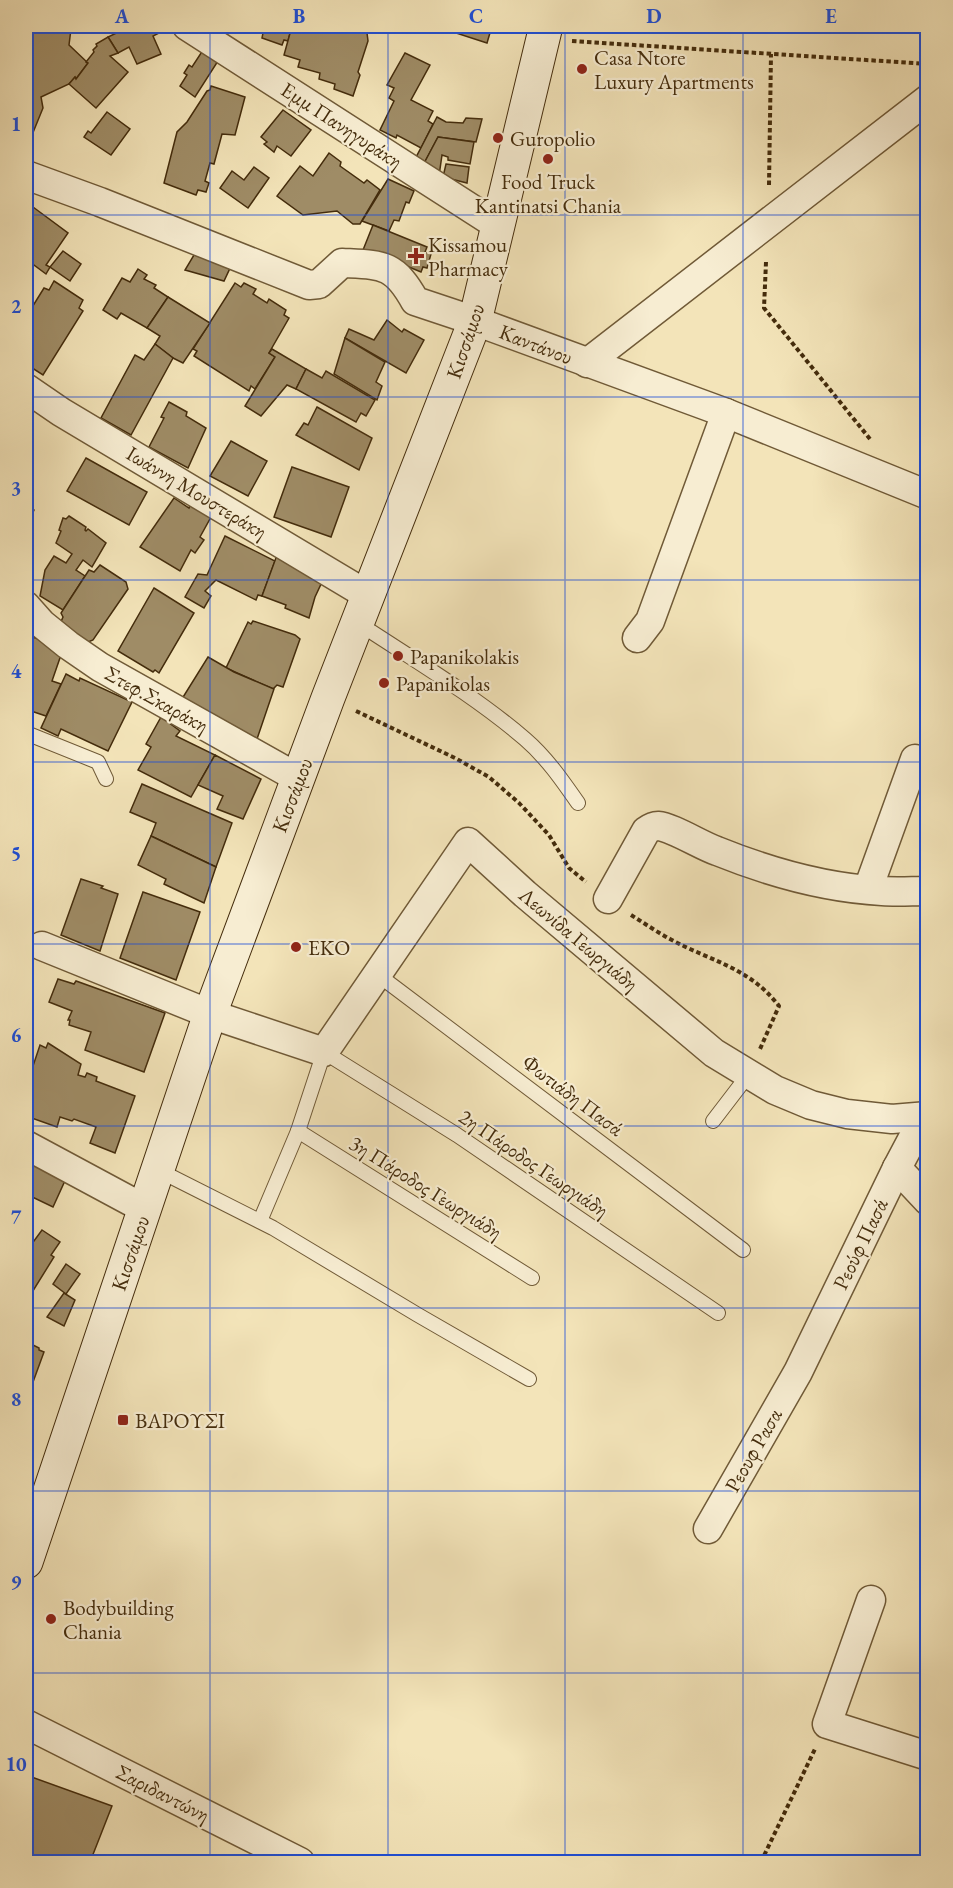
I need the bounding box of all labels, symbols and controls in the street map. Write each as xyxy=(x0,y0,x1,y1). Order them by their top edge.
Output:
text: A xyxy=(114,3,130,29)
text: B xyxy=(293,3,305,29)
text: C xyxy=(469,3,483,29)
text: D xyxy=(646,3,662,29)
text: E xyxy=(825,3,837,29)
place label: Casa Ntore Luxury Apartments xyxy=(594,44,754,95)
marker: Casa Ntore Luxury Apartments xyxy=(575,62,589,76)
street label: Εμμ Πανηγυράκη xyxy=(276,76,408,174)
text: 1 xyxy=(11,111,21,137)
place label: Guropolio xyxy=(510,125,595,152)
marker: Guropolio xyxy=(491,131,505,145)
marker: Food Truck Kantinatsi Chania xyxy=(541,152,555,166)
place label: Food Truck Kantinatsi Chania xyxy=(475,168,622,219)
place label: Kissamou Pharmacy xyxy=(428,231,509,282)
marker: Kissamou Pharmacy xyxy=(409,249,423,263)
text: 2 xyxy=(11,293,22,319)
street label: Κισσάμου xyxy=(440,300,490,382)
street label: Καντάνου xyxy=(495,318,577,370)
street label: Ιωάννη Μουστεράκη xyxy=(122,439,272,545)
text: 3 xyxy=(11,475,21,501)
place label: Papanikolakis xyxy=(410,643,519,670)
marker: Papanikolakis xyxy=(391,649,405,663)
text: 4 xyxy=(11,658,22,684)
street label: Στεφ.Σκαράκη xyxy=(100,659,214,739)
place label: Papanikolas xyxy=(396,670,490,697)
marker: Papanikolas xyxy=(377,676,391,690)
street label: Κισσάμου xyxy=(265,754,319,836)
text: 5 xyxy=(11,840,21,866)
street label: Λεωνίδα Γεωργιάδη xyxy=(513,881,644,997)
place label: EKO xyxy=(308,934,350,961)
marker: EKO xyxy=(289,940,303,954)
text: 6 xyxy=(11,1022,22,1048)
street label: Φωτιάδη Πασά xyxy=(517,1048,629,1142)
street label: 2η Πάροδος Γεωργιάδη xyxy=(454,1103,614,1223)
street label: 3η Πάροδος Γεωργιάδη xyxy=(345,1129,507,1245)
street label: Ρεούφ Πασά xyxy=(826,1194,894,1294)
text: 7 xyxy=(11,1204,22,1230)
street label: Κισσάμου xyxy=(105,1212,155,1294)
text: 8 xyxy=(11,1386,21,1412)
street label: Ρεουφ Ρασα xyxy=(718,1403,788,1497)
place label: ΒΑΡΟΥΣΙ xyxy=(135,1407,225,1434)
marker: ΒΑΡΟΥΣΙ xyxy=(116,1413,130,1427)
text: 9 xyxy=(11,1569,22,1595)
place label: Bodybuilding Chania xyxy=(63,1594,174,1645)
marker: Bodybuilding Chania xyxy=(44,1612,58,1626)
text: 10 xyxy=(5,1751,27,1777)
street label: Σαριδαντώνη xyxy=(112,1758,214,1828)

